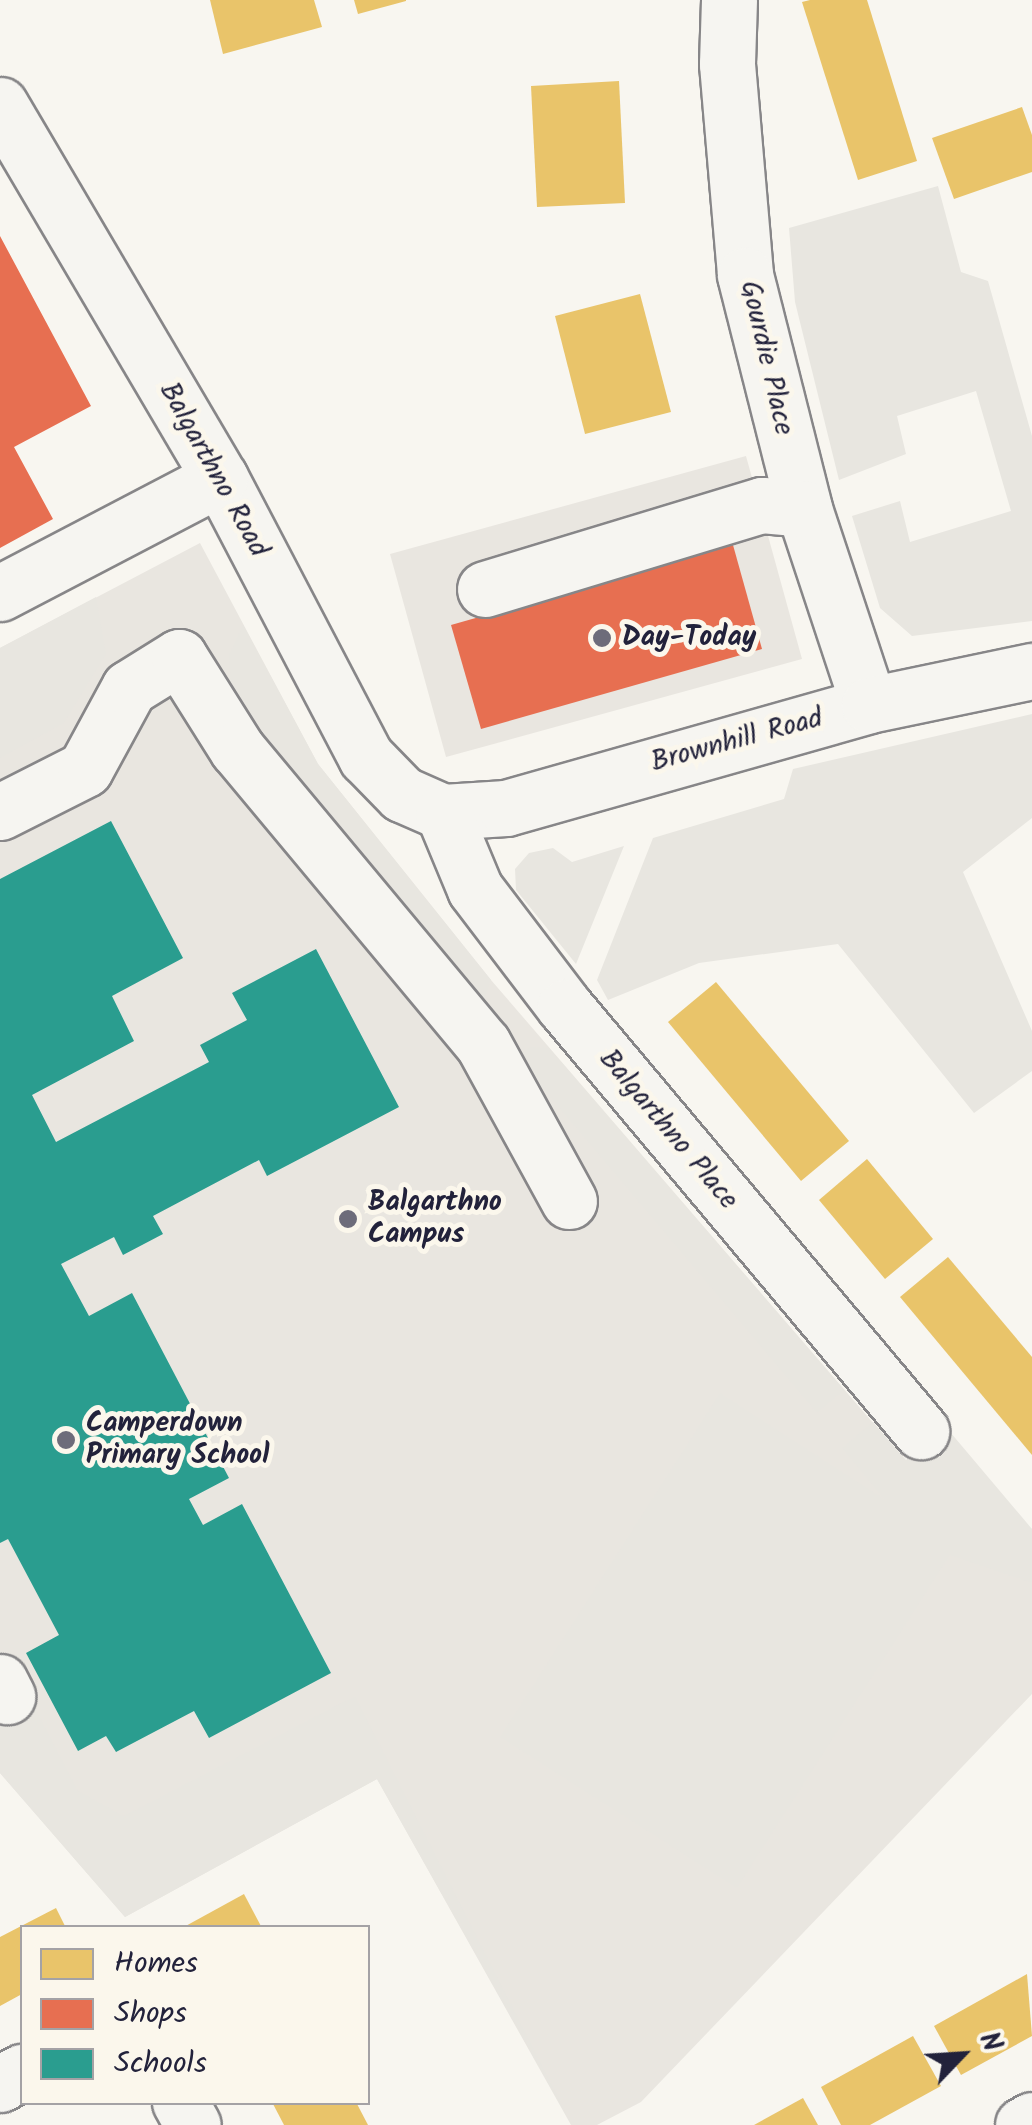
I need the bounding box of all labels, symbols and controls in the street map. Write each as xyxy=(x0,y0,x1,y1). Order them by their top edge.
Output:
street label: Gourdie Place xyxy=(732,278,800,438)
street label: Balgarthno Road xyxy=(151,377,275,563)
place label: Day-Today xyxy=(622,621,756,655)
marker: Day-Today xyxy=(591,627,613,649)
street label: Brownhill Road xyxy=(647,702,827,780)
street label: Balgarthno Place xyxy=(591,1043,745,1217)
place label: Balgarthno Campus xyxy=(368,1186,502,1252)
marker: Balgarthno Campus xyxy=(337,1208,359,1230)
place label: Camperdown Primary School xyxy=(86,1407,269,1473)
marker: Camperdown Primary School xyxy=(55,1429,77,1451)
legend xyxy=(20,1925,370,2105)
text: Homes xyxy=(114,1940,198,1988)
text: Shops xyxy=(114,1990,187,2038)
north arrow xyxy=(912,2005,1012,2105)
text: N xyxy=(966,2025,1014,2060)
text: Schools xyxy=(114,2040,207,2088)

